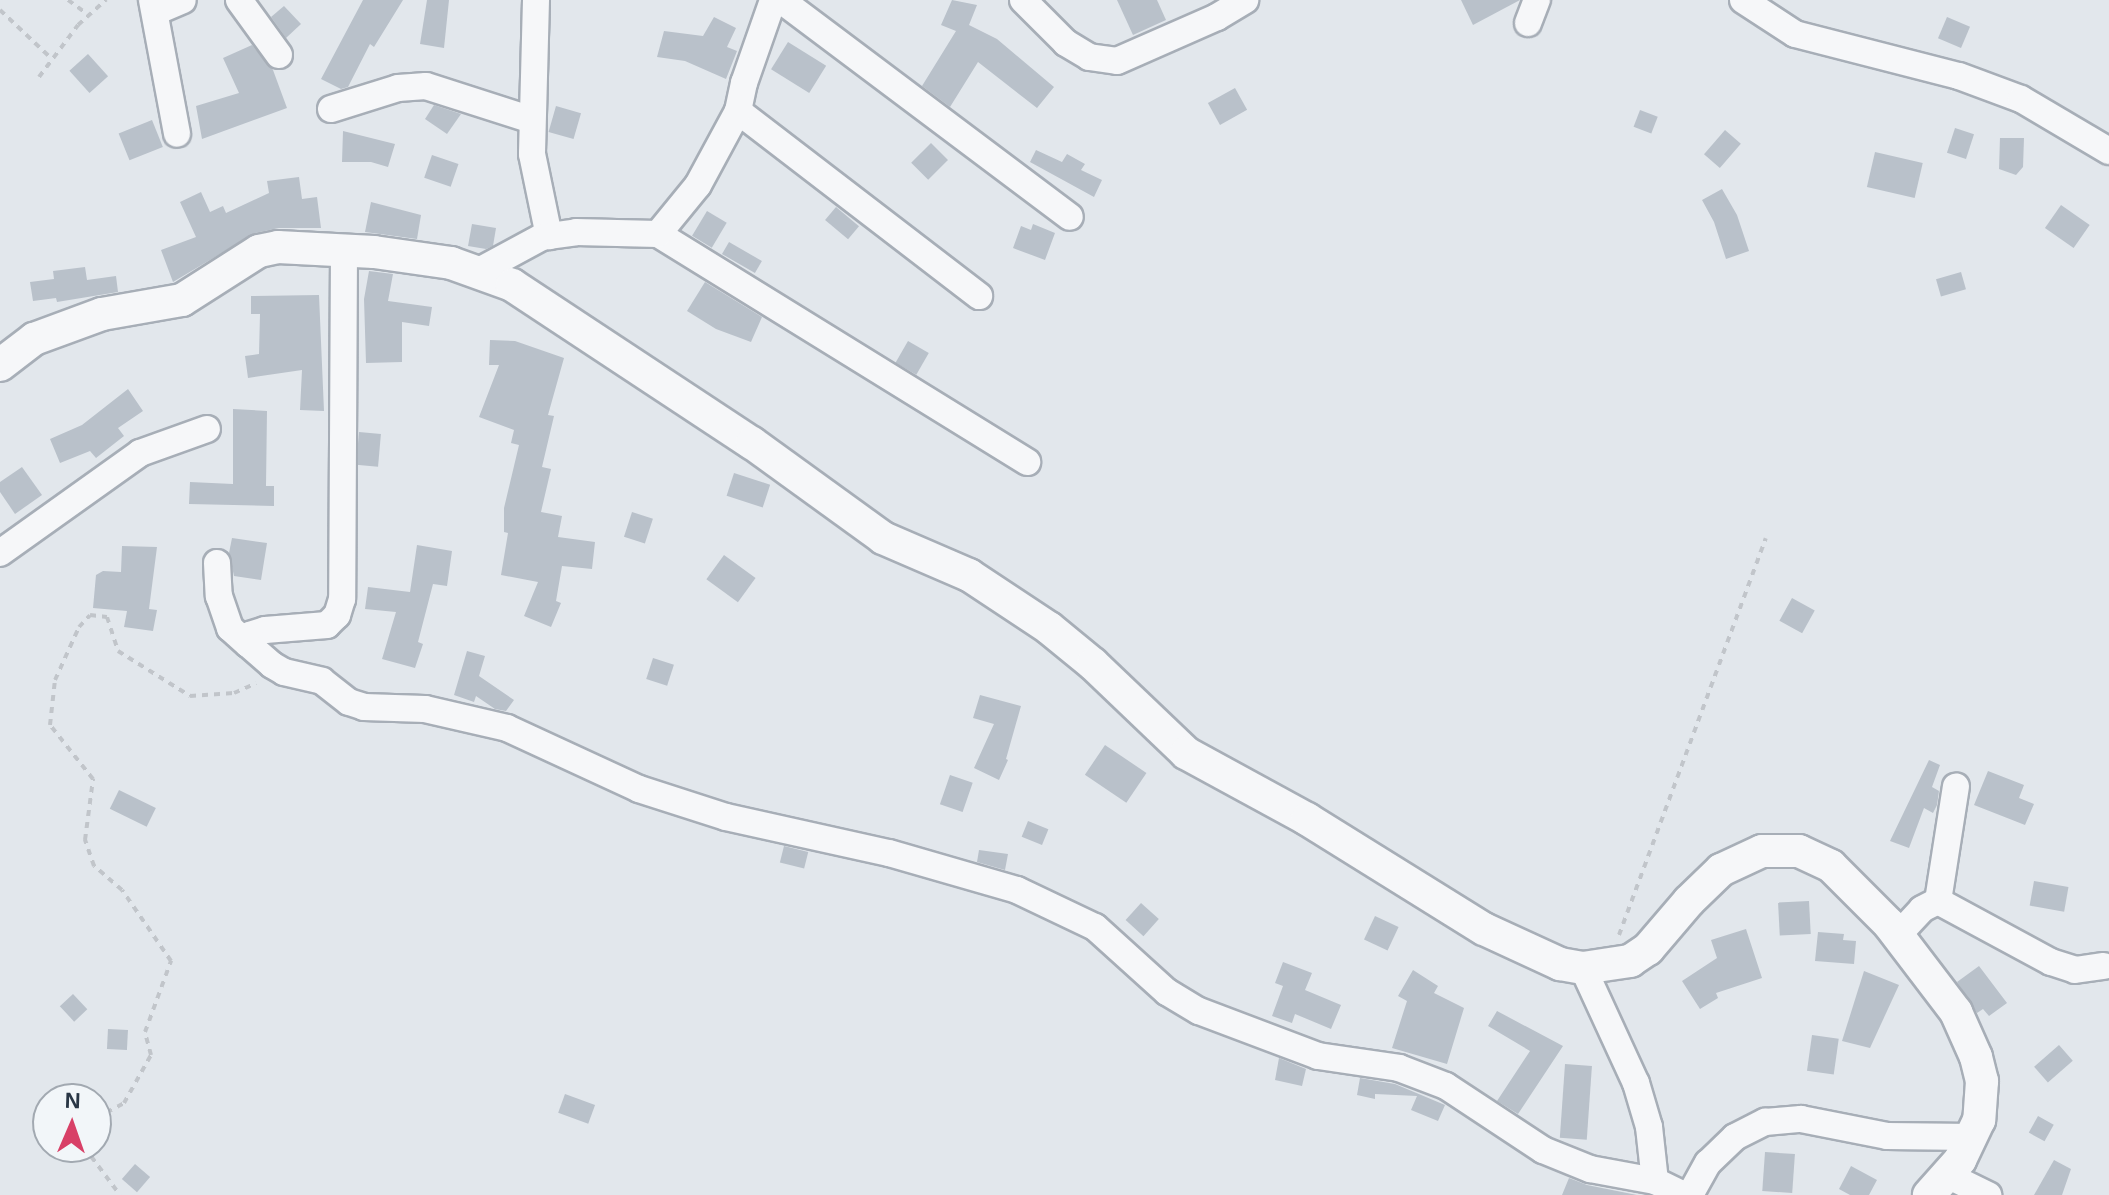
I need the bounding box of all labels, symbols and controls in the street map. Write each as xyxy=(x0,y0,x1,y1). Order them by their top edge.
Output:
north arrow xyxy=(32,1083,112,1163)
text: N xyxy=(64,1088,81,1113)

